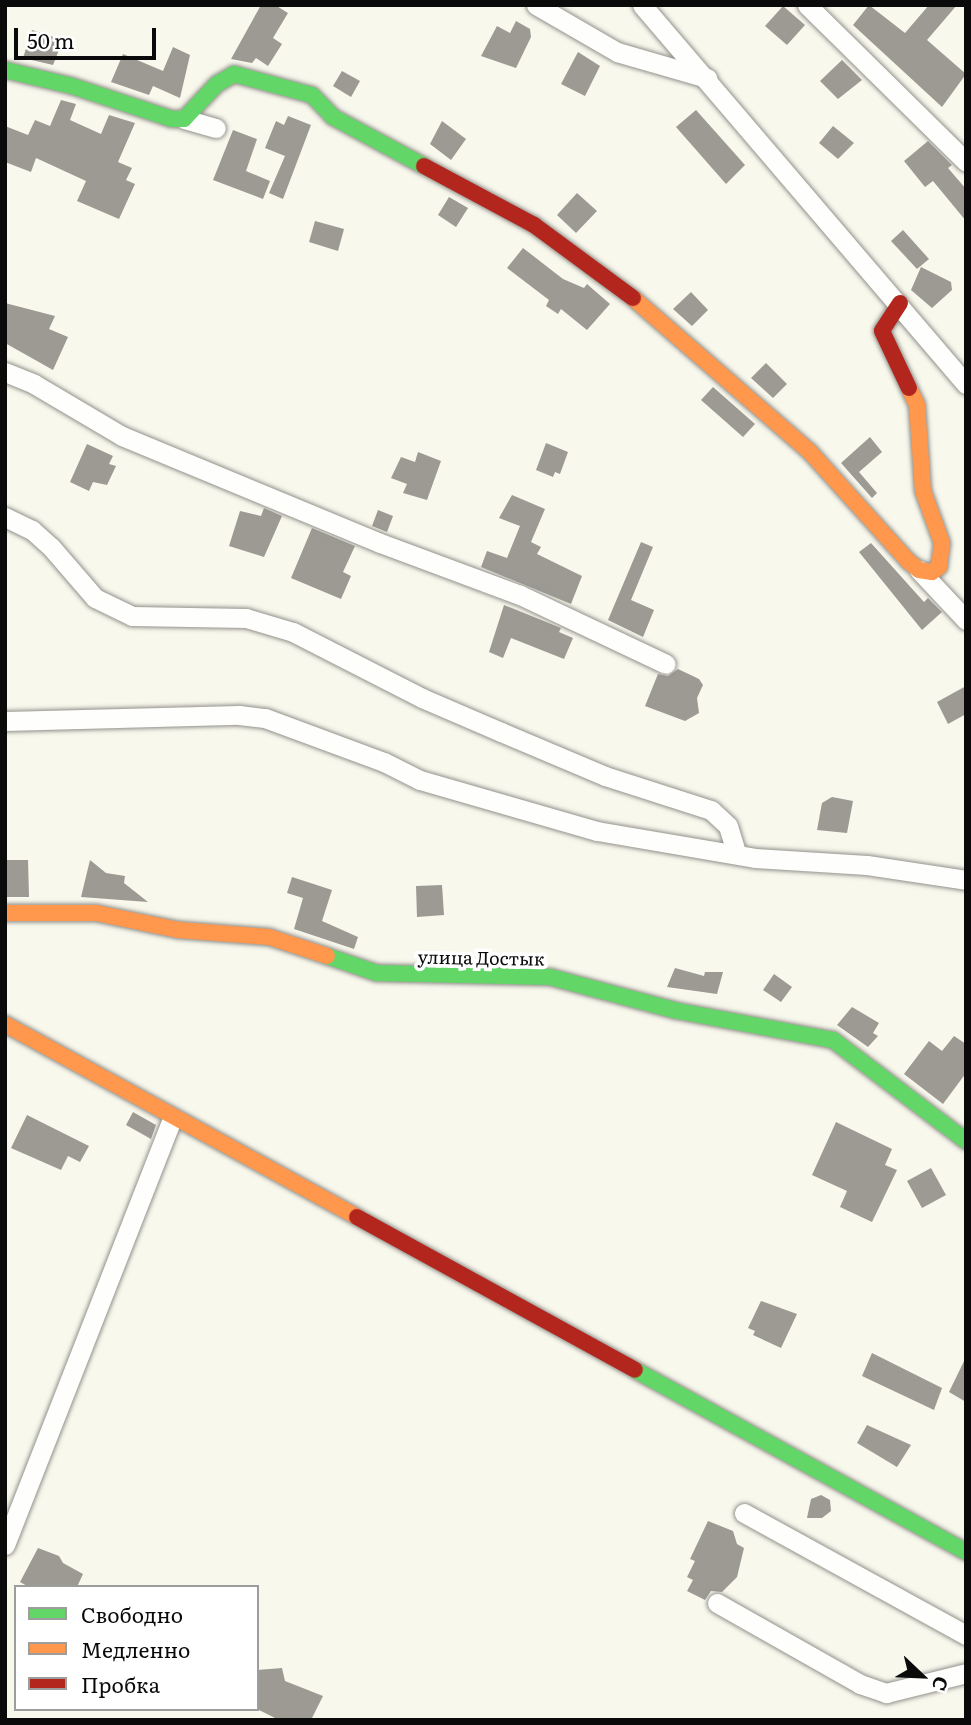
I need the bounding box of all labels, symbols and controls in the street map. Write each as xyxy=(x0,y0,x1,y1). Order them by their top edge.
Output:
scale bar xyxy=(18,14,159,58)
text: 50 m xyxy=(27,24,74,55)
street label: улица Достык xyxy=(417,946,545,970)
legend xyxy=(14,1585,259,1711)
text: Свободно xyxy=(81,1598,183,1629)
text: Медленно xyxy=(81,1633,190,1664)
north arrow xyxy=(887,1641,957,1711)
text: Пробка xyxy=(81,1668,160,1699)
text: С xyxy=(926,1673,957,1696)

